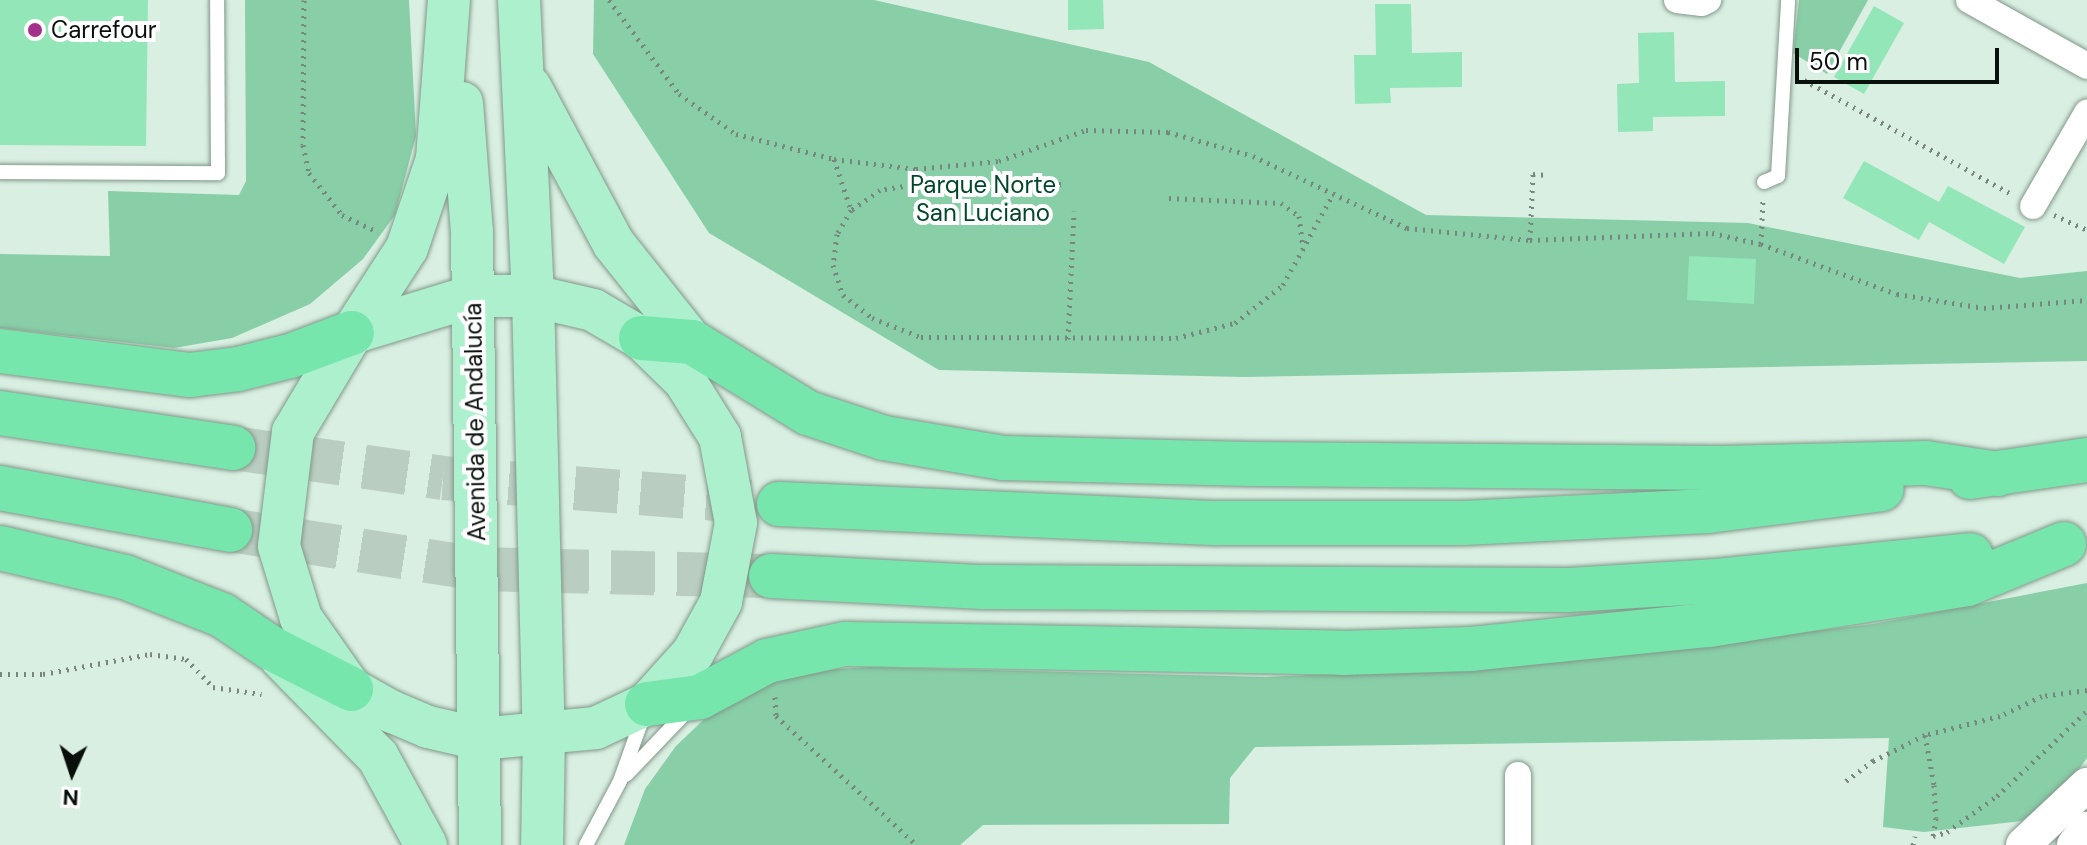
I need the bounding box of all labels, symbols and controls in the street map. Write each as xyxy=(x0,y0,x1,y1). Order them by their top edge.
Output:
place label: Carrefour xyxy=(51,16,157,44)
marker: Carrefour xyxy=(26,21,44,39)
scale bar xyxy=(1799,32,2003,82)
text: 50 m xyxy=(1809,46,1868,77)
park label: Parque Norte San Luciano xyxy=(910,171,1056,227)
street label: Avenida de Andalucía xyxy=(459,302,491,542)
north arrow xyxy=(32,733,112,813)
text: N xyxy=(62,783,79,812)

